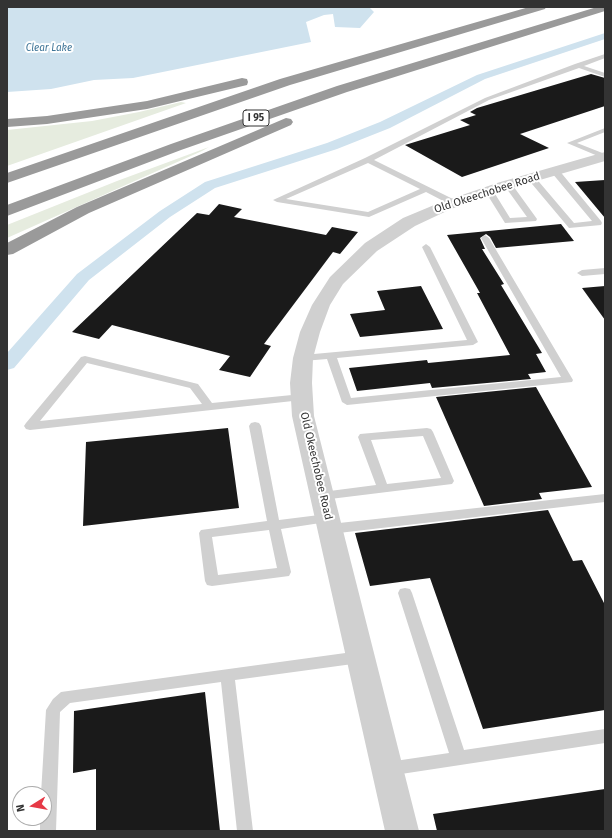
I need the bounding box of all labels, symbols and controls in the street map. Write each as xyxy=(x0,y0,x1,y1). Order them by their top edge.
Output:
water label: Clear Lake xyxy=(26,42,72,54)
road number: I 95 xyxy=(243,110,269,126)
street label: Old Okeechobee Road xyxy=(432,170,542,216)
street label: Old Okeechobee Road xyxy=(297,411,335,521)
north arrow xyxy=(12,786,52,826)
text: N xyxy=(14,803,28,813)

